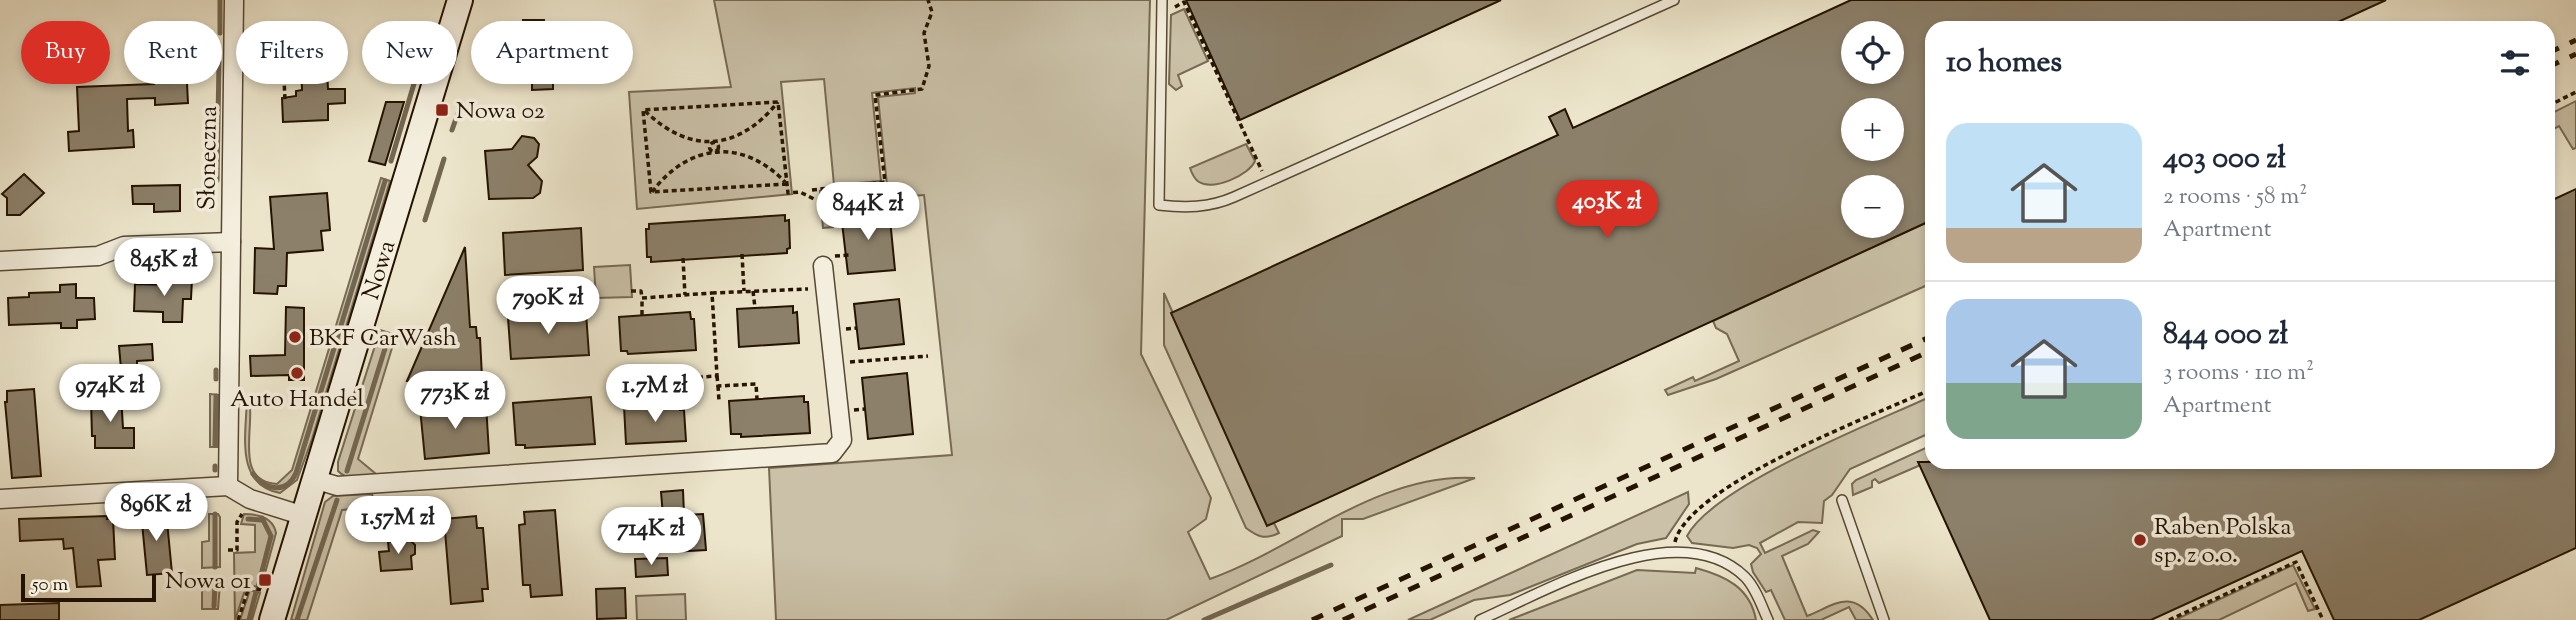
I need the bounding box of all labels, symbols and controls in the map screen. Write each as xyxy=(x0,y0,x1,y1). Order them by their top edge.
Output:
chip: Buy xyxy=(21,21,110,84)
chip: Rent xyxy=(124,21,222,84)
chip: Filters xyxy=(236,21,348,84)
chip: New xyxy=(362,21,457,84)
chip: Apartment xyxy=(471,21,633,84)
map controls xyxy=(1841,21,1904,238)
button: locate xyxy=(1841,21,1904,84)
text: 10 homes xyxy=(1946,42,2062,85)
icon: filters xyxy=(2496,44,2534,82)
place label: Nowa 02 xyxy=(456,95,545,129)
button: + xyxy=(1841,98,1904,161)
marker: Nowa 02 xyxy=(434,102,450,118)
street label: Słoneczna xyxy=(191,106,227,210)
text: 403 000 zł xyxy=(2163,138,2286,181)
icon: home xyxy=(2002,151,2086,235)
button: − xyxy=(1841,175,1904,238)
pin: 403K zł xyxy=(1542,180,1672,240)
text: 2 rooms · 58 m² xyxy=(2163,181,2307,214)
pin: 844K zł xyxy=(803,182,933,242)
text: 403K zł xyxy=(1572,186,1642,219)
text: 844K zł xyxy=(832,188,904,221)
text: Apartment xyxy=(2163,214,2272,247)
street label: Nowa xyxy=(355,237,405,304)
pin: 845K zł xyxy=(99,238,229,298)
text: 845K zł xyxy=(130,244,198,277)
pin: 790K zł xyxy=(483,276,613,336)
text: 790K zł xyxy=(512,282,584,315)
text: 844 000 zł xyxy=(2163,314,2288,357)
place label: BKF CarWash xyxy=(309,322,457,356)
icon: home xyxy=(2002,327,2086,411)
marker: BKF CarWash xyxy=(287,329,303,345)
text: 3 rooms · 110 m² xyxy=(2163,357,2314,390)
pin: 974K zł xyxy=(45,364,175,424)
pin: 1.7M zł xyxy=(590,364,720,424)
marker: Auto Handel xyxy=(289,365,305,381)
text: 974K zł xyxy=(75,370,145,403)
text: 1.7M zł xyxy=(622,370,688,403)
pin: 773K zł xyxy=(390,372,520,431)
text: 773K zł xyxy=(420,377,490,410)
place label: Auto Handel xyxy=(230,383,364,417)
text: Apartment xyxy=(2163,390,2272,423)
pin: 896K zł xyxy=(91,484,221,543)
text: 896K zł xyxy=(121,489,191,522)
pin: 1.57M zł xyxy=(326,496,470,556)
text: 1.57M zł xyxy=(361,502,435,535)
pin: 714K zł xyxy=(586,508,716,567)
place label: Raben Polska sp. z o.o. xyxy=(2154,511,2291,573)
text: 714K zł xyxy=(617,513,685,546)
marker: Raben Polska sp. z o.o. xyxy=(2132,532,2148,548)
place label: Nowa 01 xyxy=(165,565,251,599)
scale bar xyxy=(21,571,156,603)
text: 50 m xyxy=(32,572,68,599)
marker: Nowa 01 xyxy=(257,572,273,588)

